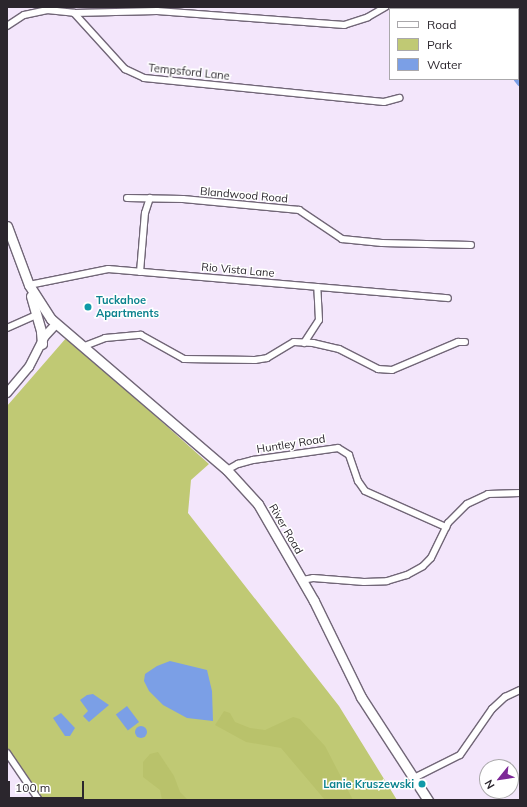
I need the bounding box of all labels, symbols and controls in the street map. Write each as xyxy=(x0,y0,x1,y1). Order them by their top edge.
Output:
legend xyxy=(389,8,519,80)
text: Road xyxy=(427,17,456,32)
text: Park xyxy=(427,37,452,52)
text: Water xyxy=(427,57,462,72)
street label: Tempsford Lane xyxy=(148,61,230,83)
street label: Blandwood Road xyxy=(199,185,289,205)
street label: Rio Vista Lane xyxy=(201,260,275,280)
place label: Tuckahoe Apartments xyxy=(96,294,159,320)
marker: Tuckahoe Apartments xyxy=(83,302,93,312)
street label: Huntley Road xyxy=(256,432,326,456)
street label: River Road xyxy=(266,502,306,556)
north arrow xyxy=(479,759,519,799)
scale bar xyxy=(10,773,86,799)
place label: Lanie Kruszewski xyxy=(323,777,414,791)
text: N xyxy=(481,777,498,792)
marker: Lanie Kruszewski xyxy=(417,779,427,789)
text: 100 m xyxy=(15,780,50,795)

